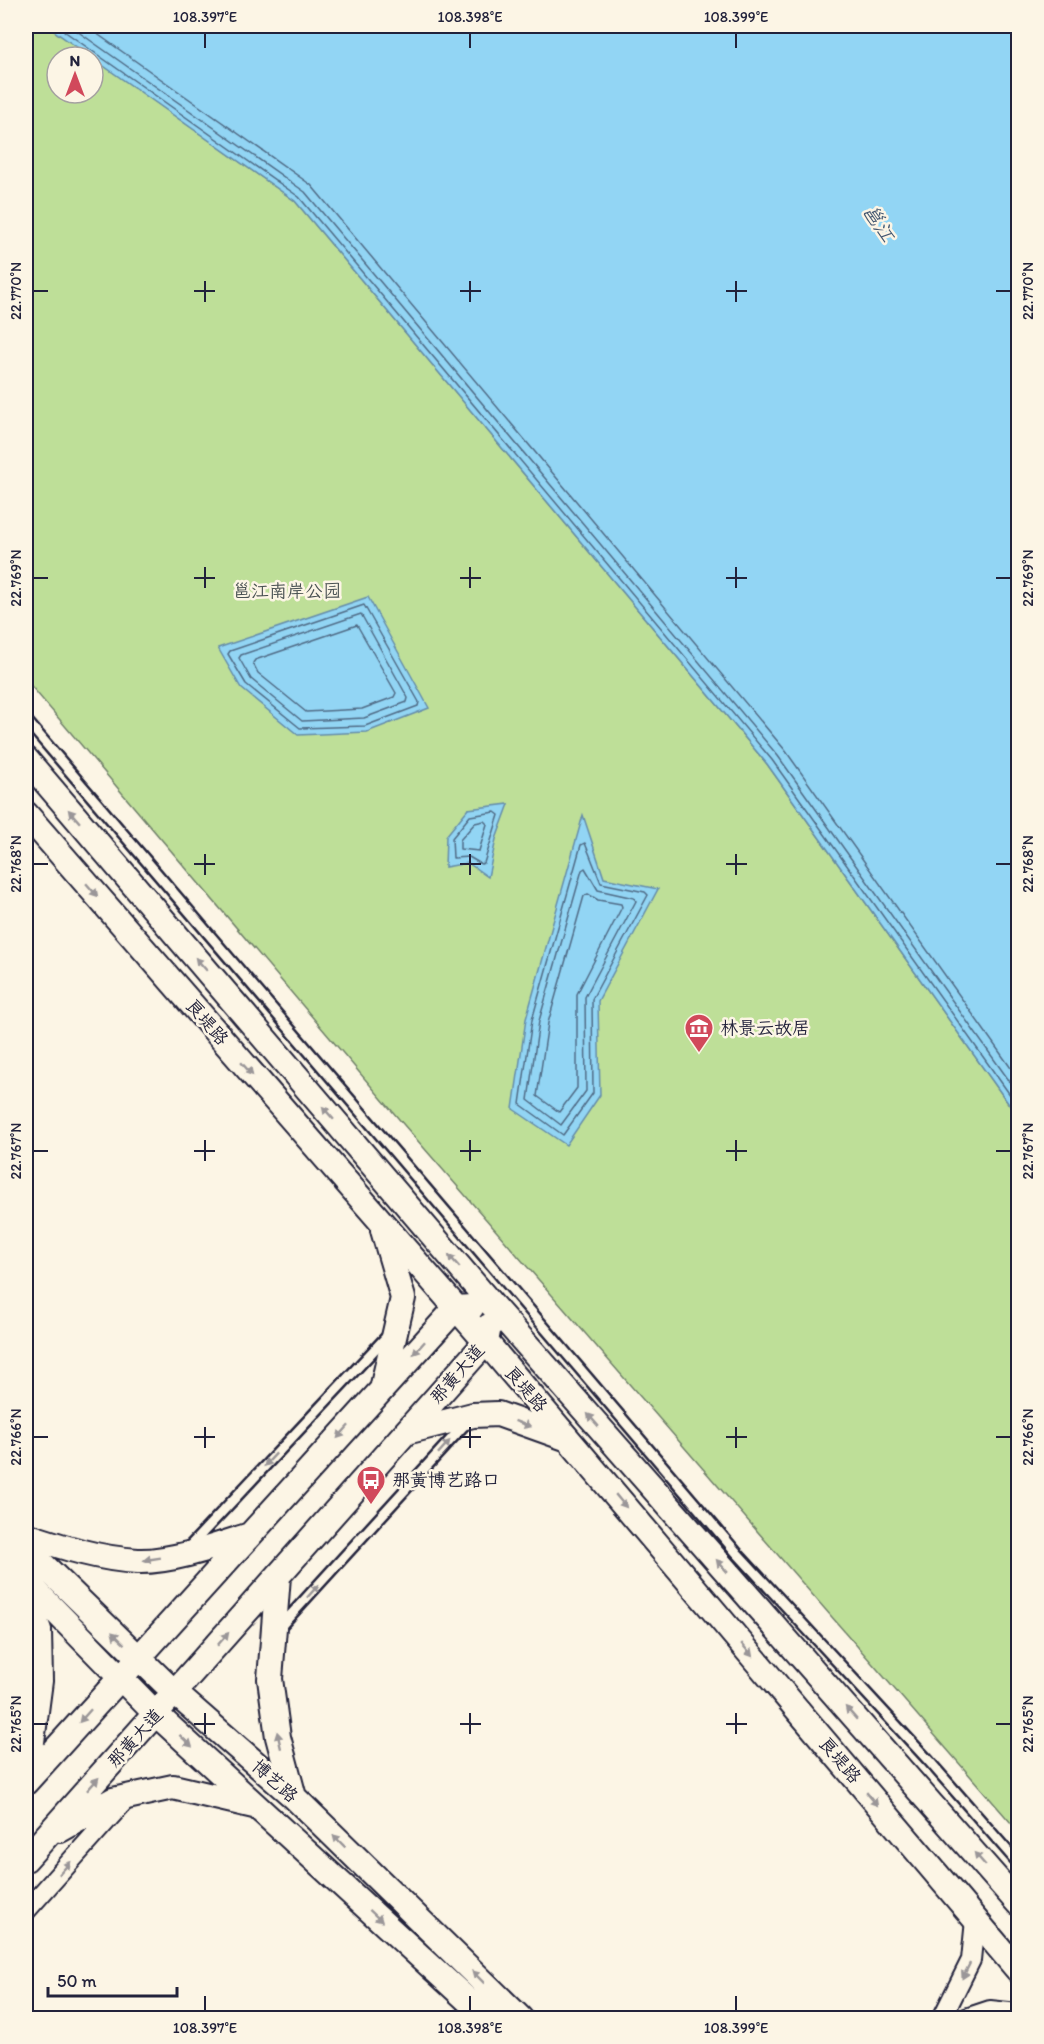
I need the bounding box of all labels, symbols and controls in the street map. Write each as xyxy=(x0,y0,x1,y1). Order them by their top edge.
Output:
text: 108.397°E xyxy=(173,8,237,26)
text: 108.398°E xyxy=(437,8,503,26)
text: 108.399°E xyxy=(704,8,768,26)
north arrow xyxy=(45,45,105,105)
text: N xyxy=(70,51,80,70)
water label: 邕江 xyxy=(858,200,901,247)
text: 22.770°N xyxy=(7,262,25,320)
text: 22.770°N xyxy=(1019,262,1037,320)
text: 22.769°N xyxy=(7,549,25,607)
text: 22.769°N xyxy=(1019,549,1037,607)
park label: 邕江南岸公园 xyxy=(233,580,341,602)
one-way arrow xyxy=(68,809,81,824)
text: 22.768°N xyxy=(7,835,25,893)
text: 22.768°N xyxy=(1019,835,1037,893)
one-way arrow xyxy=(85,882,98,898)
one-way arrow xyxy=(195,957,208,972)
street label: 良堤路 xyxy=(181,994,233,1050)
museum icon: 林景云故居 xyxy=(683,1012,715,1054)
place label: 林景云故居 xyxy=(720,1017,810,1039)
one-way arrow xyxy=(240,1061,253,1076)
one-way arrow xyxy=(321,1105,334,1121)
text: 22.767°N xyxy=(7,1123,25,1179)
text: 22.767°N xyxy=(1019,1123,1037,1179)
one-way arrow xyxy=(448,1254,461,1269)
one-way arrow xyxy=(413,1340,426,1355)
street label: 那黄大道 xyxy=(425,1340,489,1408)
street label: 良堤路 xyxy=(500,1361,552,1417)
text: 22.766°N xyxy=(7,1408,25,1466)
text: 22.766°N xyxy=(1019,1408,1037,1466)
one-way arrow xyxy=(587,1413,600,1428)
one-way arrow xyxy=(514,1419,532,1429)
one-way arrow xyxy=(337,1424,350,1439)
one-way arrow xyxy=(437,1439,451,1454)
one-way arrow xyxy=(264,1452,277,1467)
bus stop icon: 那黄博艺路口 xyxy=(355,1464,387,1506)
place label: 那黄博艺路口 xyxy=(392,1469,500,1491)
one-way arrow xyxy=(614,1493,627,1508)
one-way arrow xyxy=(142,1555,161,1564)
one-way arrow xyxy=(715,1559,729,1574)
one-way arrow xyxy=(306,1583,320,1598)
one-way arrow xyxy=(110,1631,125,1645)
one-way arrow xyxy=(216,1632,229,1647)
one-way arrow xyxy=(740,1642,753,1658)
text: 22.765°N xyxy=(7,1695,25,1753)
text: 22.765°N xyxy=(1019,1695,1037,1753)
street label: 那黄大道 xyxy=(103,1704,167,1772)
one-way arrow xyxy=(845,1706,858,1721)
one-way arrow xyxy=(78,1709,92,1723)
one-way arrow xyxy=(274,1730,283,1749)
street label: 良堤路 xyxy=(814,1732,866,1788)
one-way arrow xyxy=(178,1734,193,1747)
street label: 博艺路 xyxy=(247,1755,303,1807)
one-way arrow xyxy=(86,1777,99,1792)
one-way arrow xyxy=(866,1791,879,1807)
one-way arrow xyxy=(332,1834,346,1848)
one-way arrow xyxy=(974,1852,987,1867)
one-way arrow xyxy=(58,1860,72,1875)
one-way arrow xyxy=(368,1909,383,1922)
scale bar xyxy=(48,1960,177,1998)
one-way arrow xyxy=(961,1963,970,1980)
text: 50 m xyxy=(57,1970,97,1992)
one-way arrow xyxy=(471,1971,485,1985)
text: 108.397°E xyxy=(173,2019,237,2037)
text: 108.398°E xyxy=(437,2019,503,2037)
text: 108.399°E xyxy=(704,2019,768,2037)

